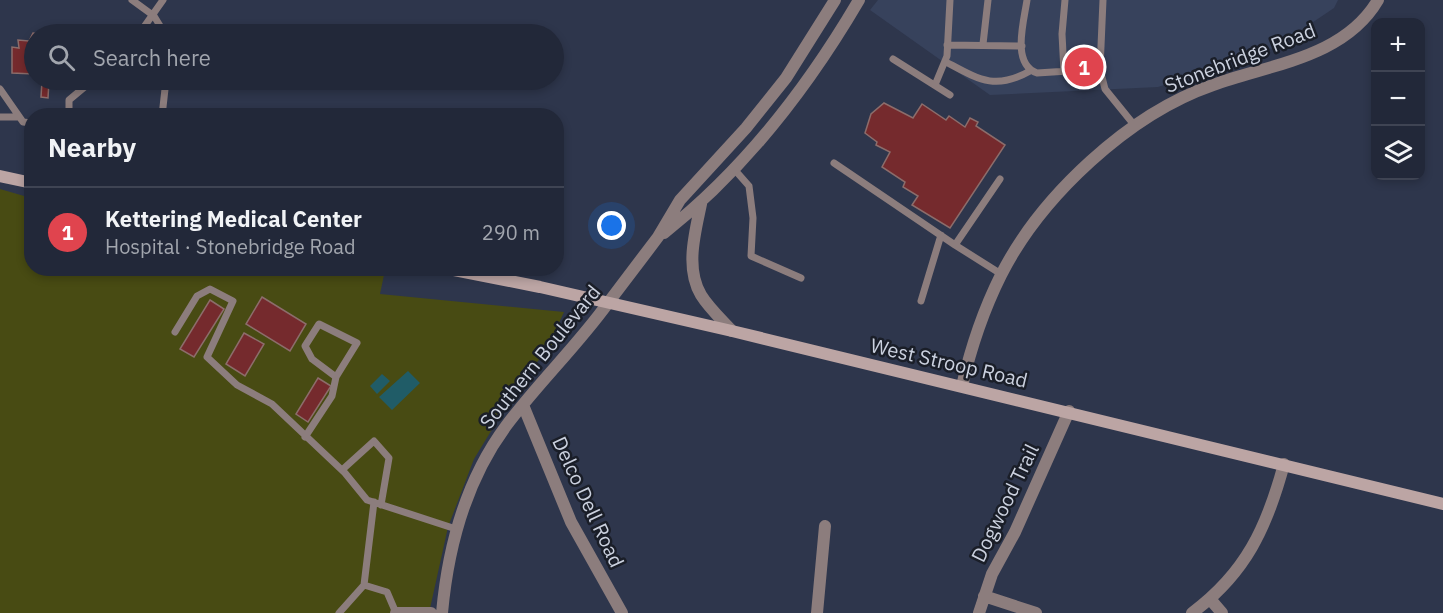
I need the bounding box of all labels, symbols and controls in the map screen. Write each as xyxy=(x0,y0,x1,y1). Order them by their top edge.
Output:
street label: Stonebridge Road xyxy=(1160,16,1319,99)
map controls xyxy=(1371,18,1425,180)
button: + xyxy=(1371,18,1425,72)
search box xyxy=(24,24,564,90)
icon: search xyxy=(45,41,78,74)
text: Search here xyxy=(93,43,211,72)
pin: 1 xyxy=(1064,44,1104,90)
button: − xyxy=(1371,72,1425,126)
button: layers xyxy=(1371,126,1425,180)
text: Nearby xyxy=(48,130,136,164)
text: Kettering Medical Center xyxy=(105,204,362,233)
your location xyxy=(597,211,626,240)
text: 1 xyxy=(62,219,74,246)
text: 290 m xyxy=(482,219,540,246)
text: Hospital · Stonebridge Road xyxy=(105,233,356,260)
street label: Southern Boulevard xyxy=(473,279,606,434)
street label: West Stroop Road xyxy=(868,331,1030,394)
street label: Delco Dell Road xyxy=(546,432,631,572)
street label: Dogwood Trail xyxy=(964,439,1045,566)

